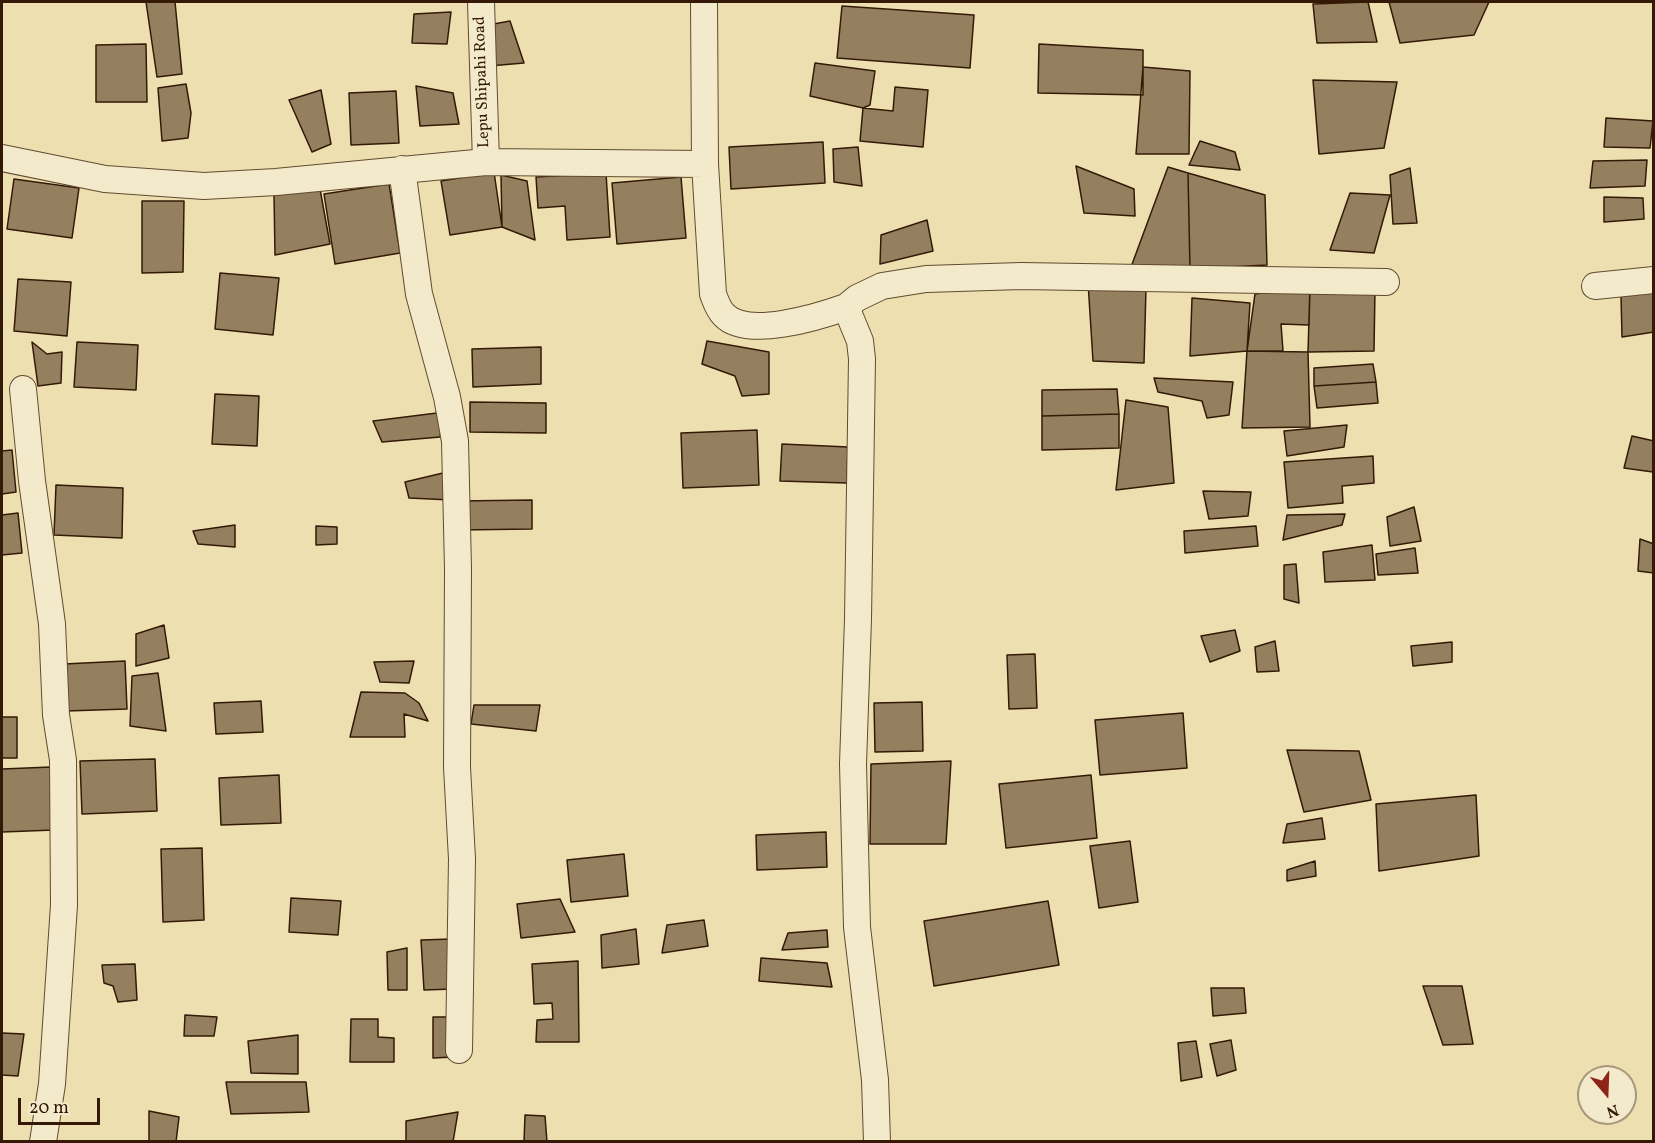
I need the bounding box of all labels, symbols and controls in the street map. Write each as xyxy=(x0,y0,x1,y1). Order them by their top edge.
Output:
street label: Lepu Shipahi Road xyxy=(471,16,495,148)
north arrow xyxy=(1577,1065,1637,1125)
scale bar xyxy=(21,1086,104,1124)
text: 20 m xyxy=(29,1096,69,1121)
text: N xyxy=(1603,1098,1621,1122)

